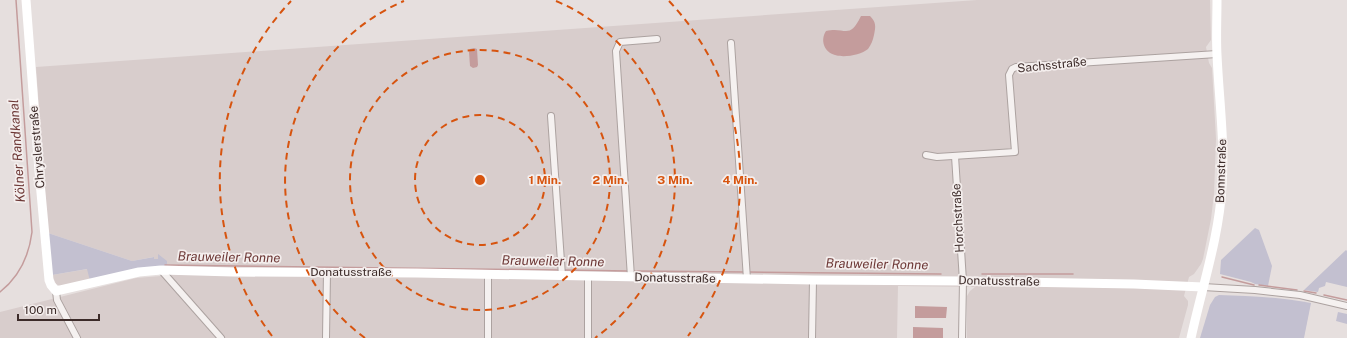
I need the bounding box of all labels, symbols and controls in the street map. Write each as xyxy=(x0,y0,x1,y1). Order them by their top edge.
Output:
street label: Sachsstraße xyxy=(1017,54,1088,76)
water label: Kölner Randkanal xyxy=(6,99,28,203)
street label: Chryslerstraße xyxy=(26,105,48,189)
street label: Bonnstraße xyxy=(1213,138,1229,203)
centre of rings xyxy=(473,173,487,187)
text: 1 Min. xyxy=(529,173,561,187)
text: 2 Min. xyxy=(593,173,627,187)
text: 3 Min. xyxy=(657,173,693,187)
text: 4 Min. xyxy=(722,173,758,187)
street label: Horchstraße xyxy=(949,183,967,253)
water label: Brauweiler Ronne xyxy=(178,249,280,265)
water label: Brauweiler Ronne xyxy=(502,253,604,269)
water label: Brauweiler Ronne xyxy=(826,256,928,272)
street label: Donatusstraße xyxy=(310,265,392,279)
street label: Donatusstraße xyxy=(634,270,716,286)
street label: Donatusstraße xyxy=(958,273,1040,289)
scale bar xyxy=(18,296,99,322)
text: 100 m xyxy=(24,303,57,317)

